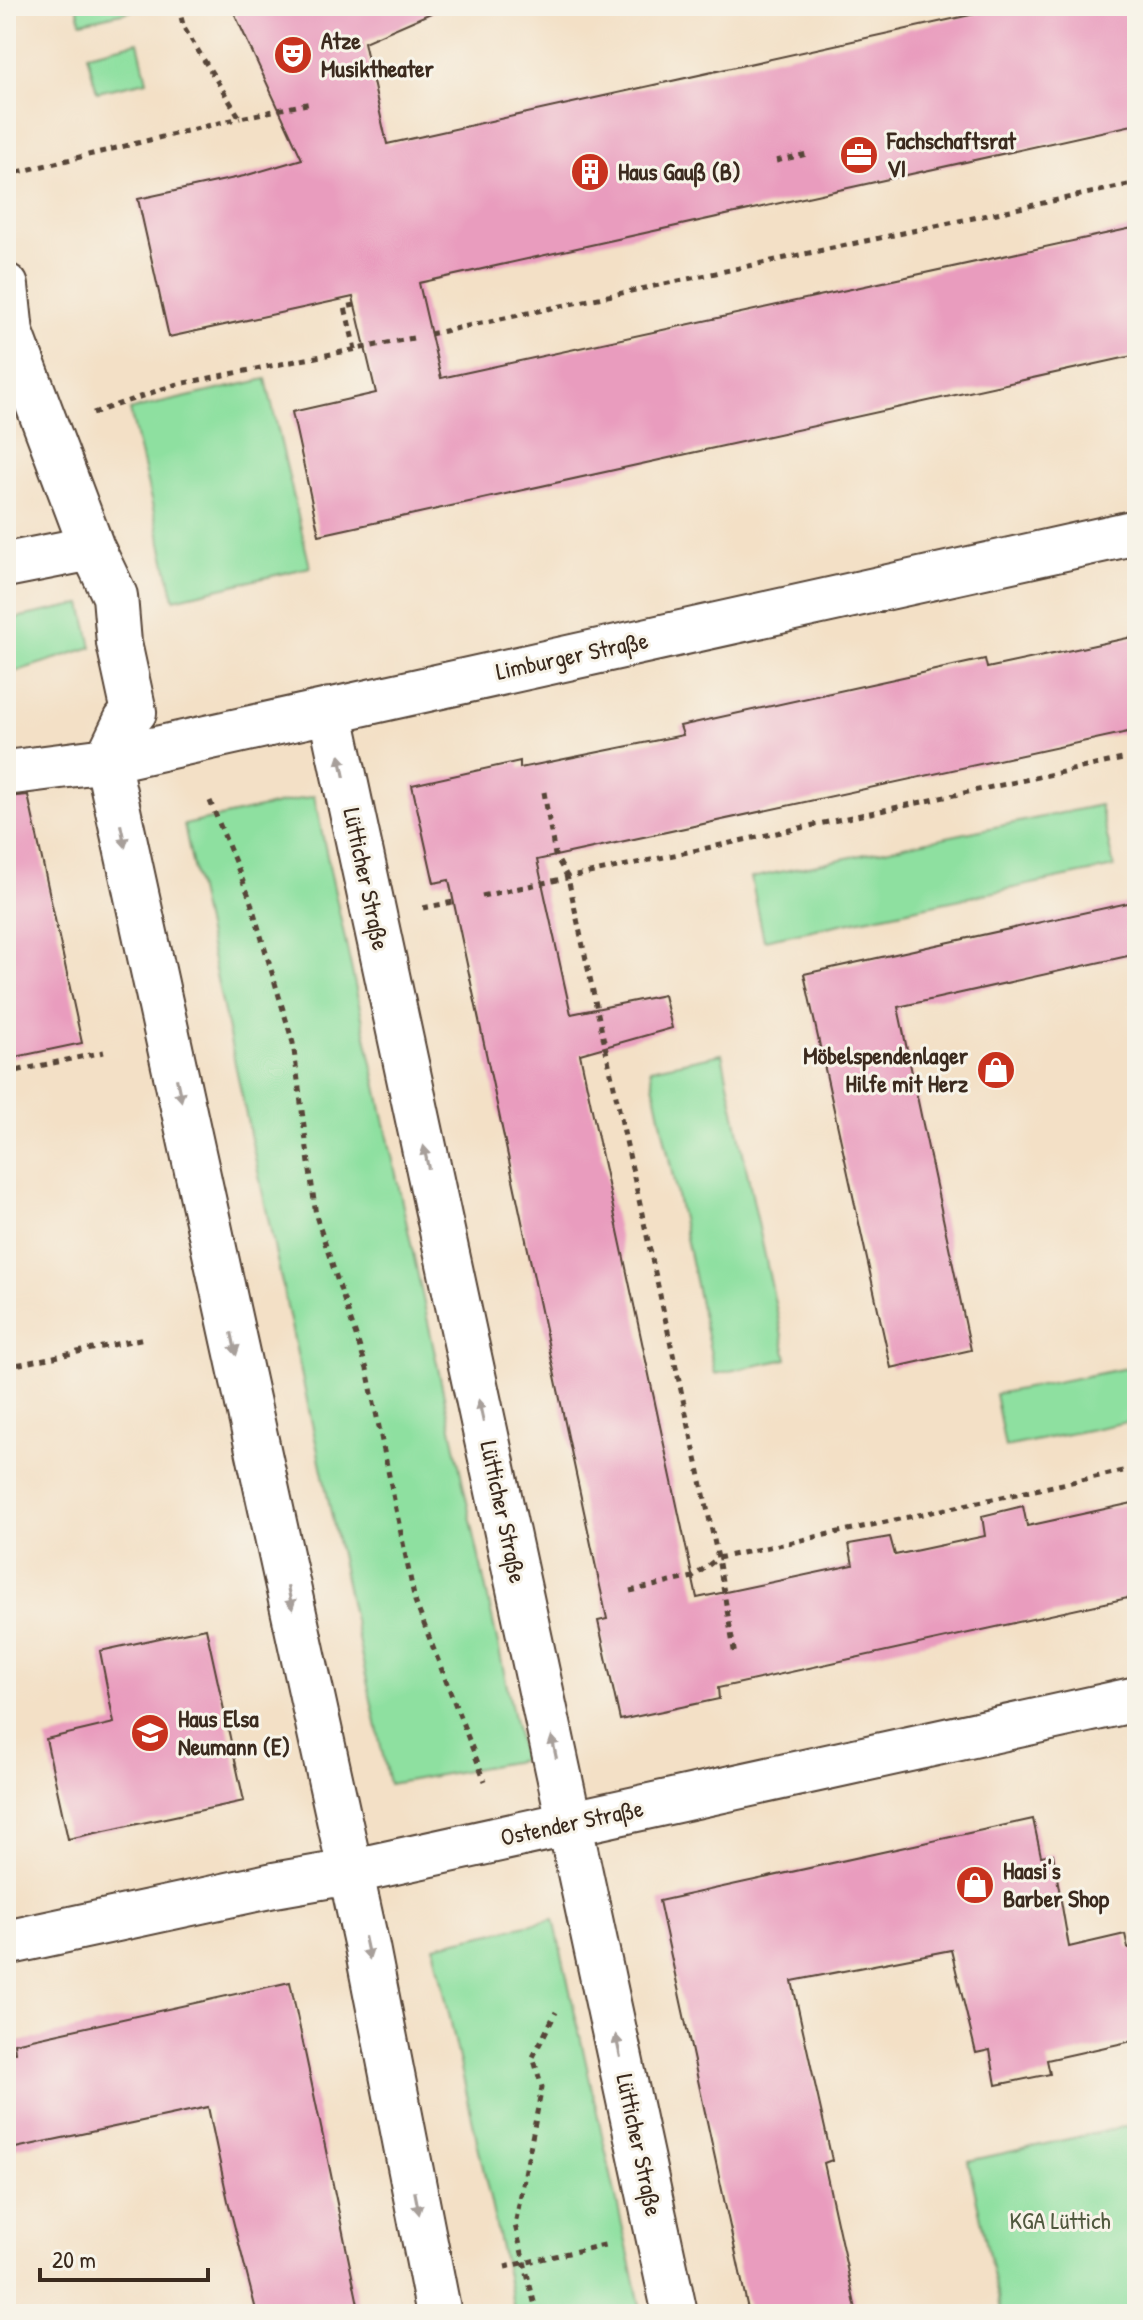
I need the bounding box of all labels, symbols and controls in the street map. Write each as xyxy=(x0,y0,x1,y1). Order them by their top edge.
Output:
place label: Atze Musiktheater xyxy=(321,24,435,84)
theatre icon: Atze Musiktheater xyxy=(272,34,314,76)
place label: Fachschaftsrat VI xyxy=(886,124,1017,184)
office icon: Fachschaftsrat VI xyxy=(838,134,880,176)
building icon: Haus Gauß (B) xyxy=(569,151,611,193)
place label: Haus Gauß (B) xyxy=(618,155,741,188)
street label: Limburger Straße xyxy=(493,623,651,687)
one-way arrow xyxy=(335,753,348,778)
street label: Lütticher Straße xyxy=(336,805,398,953)
one-way arrow xyxy=(117,824,130,849)
place label: Möbelspendenlager Hilfe mit Herz xyxy=(803,1039,969,1099)
shop icon: Möbelspendenlager Hilfe mit Herz xyxy=(975,1049,1017,1091)
one-way arrow xyxy=(173,1078,186,1103)
one-way arrow xyxy=(419,1144,432,1169)
one-way arrow xyxy=(228,1332,241,1357)
one-way arrow xyxy=(474,1398,487,1423)
street label: Lütticher Straße xyxy=(473,1438,535,1586)
one-way arrow xyxy=(284,1586,297,1611)
place label: Haus Elsa Neumann (E) xyxy=(178,1702,290,1762)
school or university icon: Haus Elsa Neumann (E) xyxy=(129,1712,171,1754)
one-way arrow xyxy=(547,1734,560,1759)
street label: Ostender Straße xyxy=(498,1791,647,1853)
place label: Haasi's Barber Shop xyxy=(1003,1854,1110,1915)
shop icon: Haasi's Barber Shop xyxy=(954,1864,996,1906)
one-way arrow xyxy=(361,1936,374,1961)
one-way arrow xyxy=(611,2033,624,2058)
street label: Lütticher Straße xyxy=(609,2071,671,2219)
one-way arrow xyxy=(411,2191,424,2216)
park label: KGA Lüttich xyxy=(1009,2204,1111,2236)
scale bar xyxy=(40,2232,208,2282)
text: 20 m xyxy=(52,2243,96,2275)

